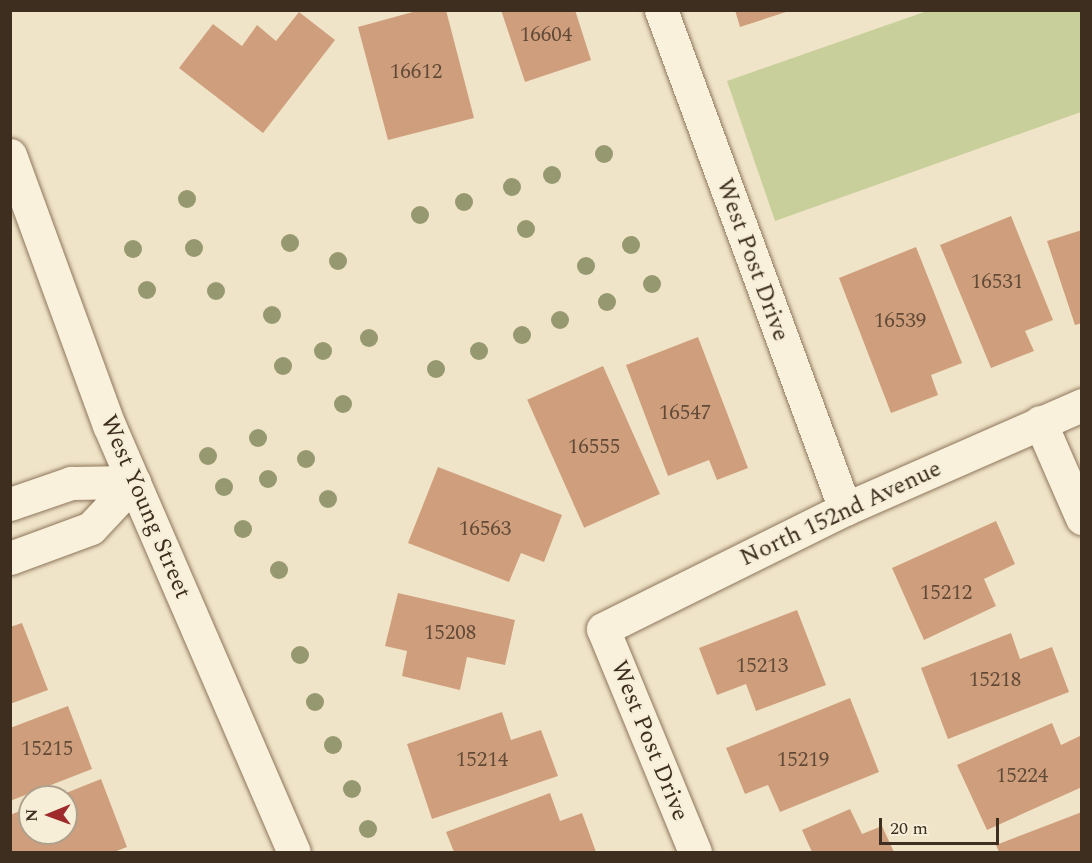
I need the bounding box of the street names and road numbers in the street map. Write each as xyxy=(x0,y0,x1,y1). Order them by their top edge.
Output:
street label: West Post Drive xyxy=(709,175,795,345)
street label: West Young Street xyxy=(93,411,197,603)
street label: North 152nd Avenue xyxy=(736,455,946,573)
street label: West Post Drive xyxy=(604,657,694,825)

